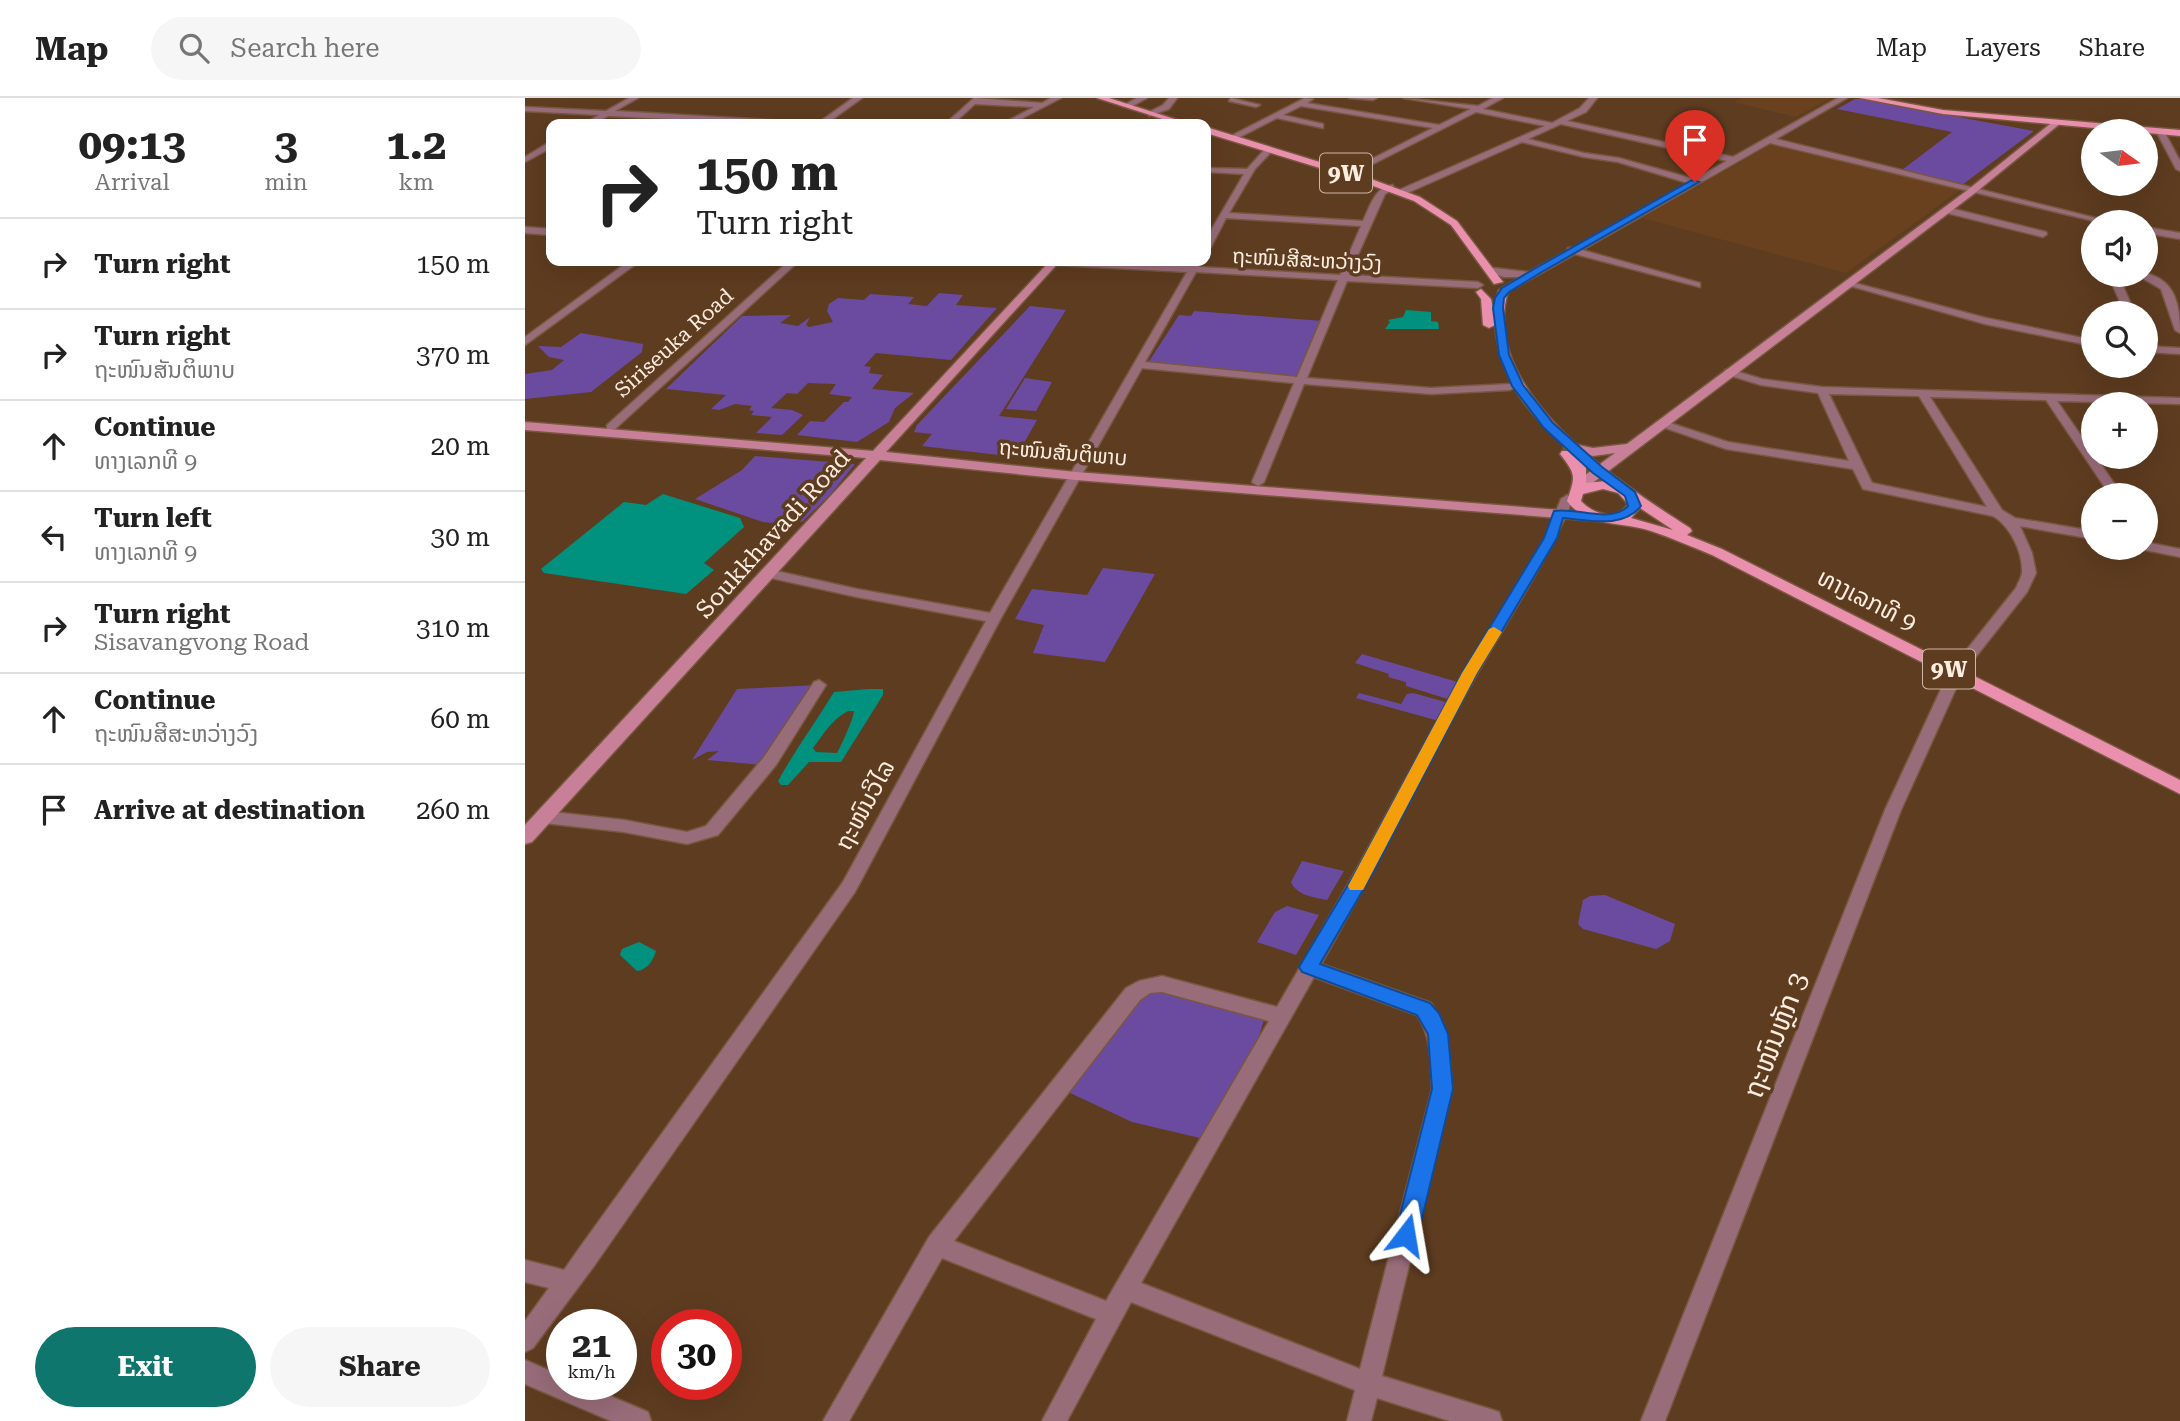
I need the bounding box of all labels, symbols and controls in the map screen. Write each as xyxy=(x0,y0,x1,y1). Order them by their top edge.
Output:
search box xyxy=(151,17,641,80)
text: Map xyxy=(35,29,109,68)
icon: search xyxy=(175,29,213,67)
text: Search here xyxy=(231,33,380,63)
text: Map xyxy=(1876,34,1927,62)
text: Layers xyxy=(1965,34,2041,62)
text: Share xyxy=(2079,34,2145,62)
pin xyxy=(1665,110,1725,182)
north arrow xyxy=(2081,119,2158,196)
map controls xyxy=(2081,119,2158,560)
text: 09:13 xyxy=(79,120,186,169)
text: 3 xyxy=(274,120,298,169)
text: 1.2 xyxy=(386,120,446,169)
icon: arrive xyxy=(1676,121,1714,159)
text: 150 m xyxy=(696,145,838,202)
icon: right xyxy=(581,147,672,238)
road number: 9W xyxy=(1320,153,1372,192)
text: Arrival xyxy=(95,169,170,196)
text: min xyxy=(264,169,308,196)
text: km xyxy=(399,169,434,196)
text: Turn right xyxy=(696,204,853,242)
button: sound xyxy=(2081,210,2158,287)
street label: ຖະໜົນສີສະຫວ່າງວົງ xyxy=(1231,243,1383,276)
icon: right xyxy=(35,245,73,283)
text: Turn right xyxy=(94,249,230,279)
text: 150 m xyxy=(416,249,490,279)
street label: Siriseuka Road xyxy=(610,283,738,402)
button: search xyxy=(2081,301,2158,378)
text: Turn right xyxy=(94,321,230,351)
icon: right xyxy=(35,336,73,374)
text: 370 m xyxy=(416,340,490,370)
text: ຖະໜົນສັນຕິພາບ xyxy=(94,357,235,384)
button: + xyxy=(2081,392,2158,469)
text: Continue xyxy=(94,412,216,442)
icon: ahead xyxy=(35,427,73,465)
text: 20 m xyxy=(431,431,490,461)
street label: ຖະໜົນສັນຕິພາບ xyxy=(998,435,1128,471)
street label: Soukkhavadi Road xyxy=(690,444,856,624)
text: ທາງເລກທີ 9 xyxy=(94,448,197,475)
button: − xyxy=(2081,483,2158,560)
text: Turn left xyxy=(94,503,212,533)
icon: left xyxy=(35,518,73,556)
text: 30 m xyxy=(431,522,490,552)
text: ທາງເລກທີ 9 xyxy=(94,539,197,566)
street label: ທາງເລກທີ 9 xyxy=(1813,563,1921,637)
text: Turn right xyxy=(94,599,230,629)
icon: right xyxy=(35,609,73,647)
text: 310 m xyxy=(416,613,490,643)
text: Sisavangvong Road xyxy=(94,629,309,656)
road number: 9W xyxy=(1923,650,1975,688)
text: Continue xyxy=(94,685,216,715)
icon: ahead xyxy=(35,700,73,738)
text: 60 m xyxy=(431,704,490,734)
text: ຖະໜົນສີສະຫວ່າງວົງ xyxy=(94,721,258,748)
street label: ຖະໜົນວິໄລ xyxy=(829,755,901,855)
icon: arrive xyxy=(35,791,73,829)
text: Arrive at destination xyxy=(94,795,365,825)
text: 260 m xyxy=(416,795,490,825)
street label: ຖະໜົນຫຼັກ 3 xyxy=(1736,968,1815,1103)
position arrow xyxy=(1369,1198,1443,1272)
speed limit sign: 30 xyxy=(651,1309,742,1400)
text: 21 xyxy=(572,1325,611,1366)
button: Exit xyxy=(35,1327,256,1407)
button: Share xyxy=(270,1327,490,1407)
text: km/h xyxy=(567,1361,616,1382)

